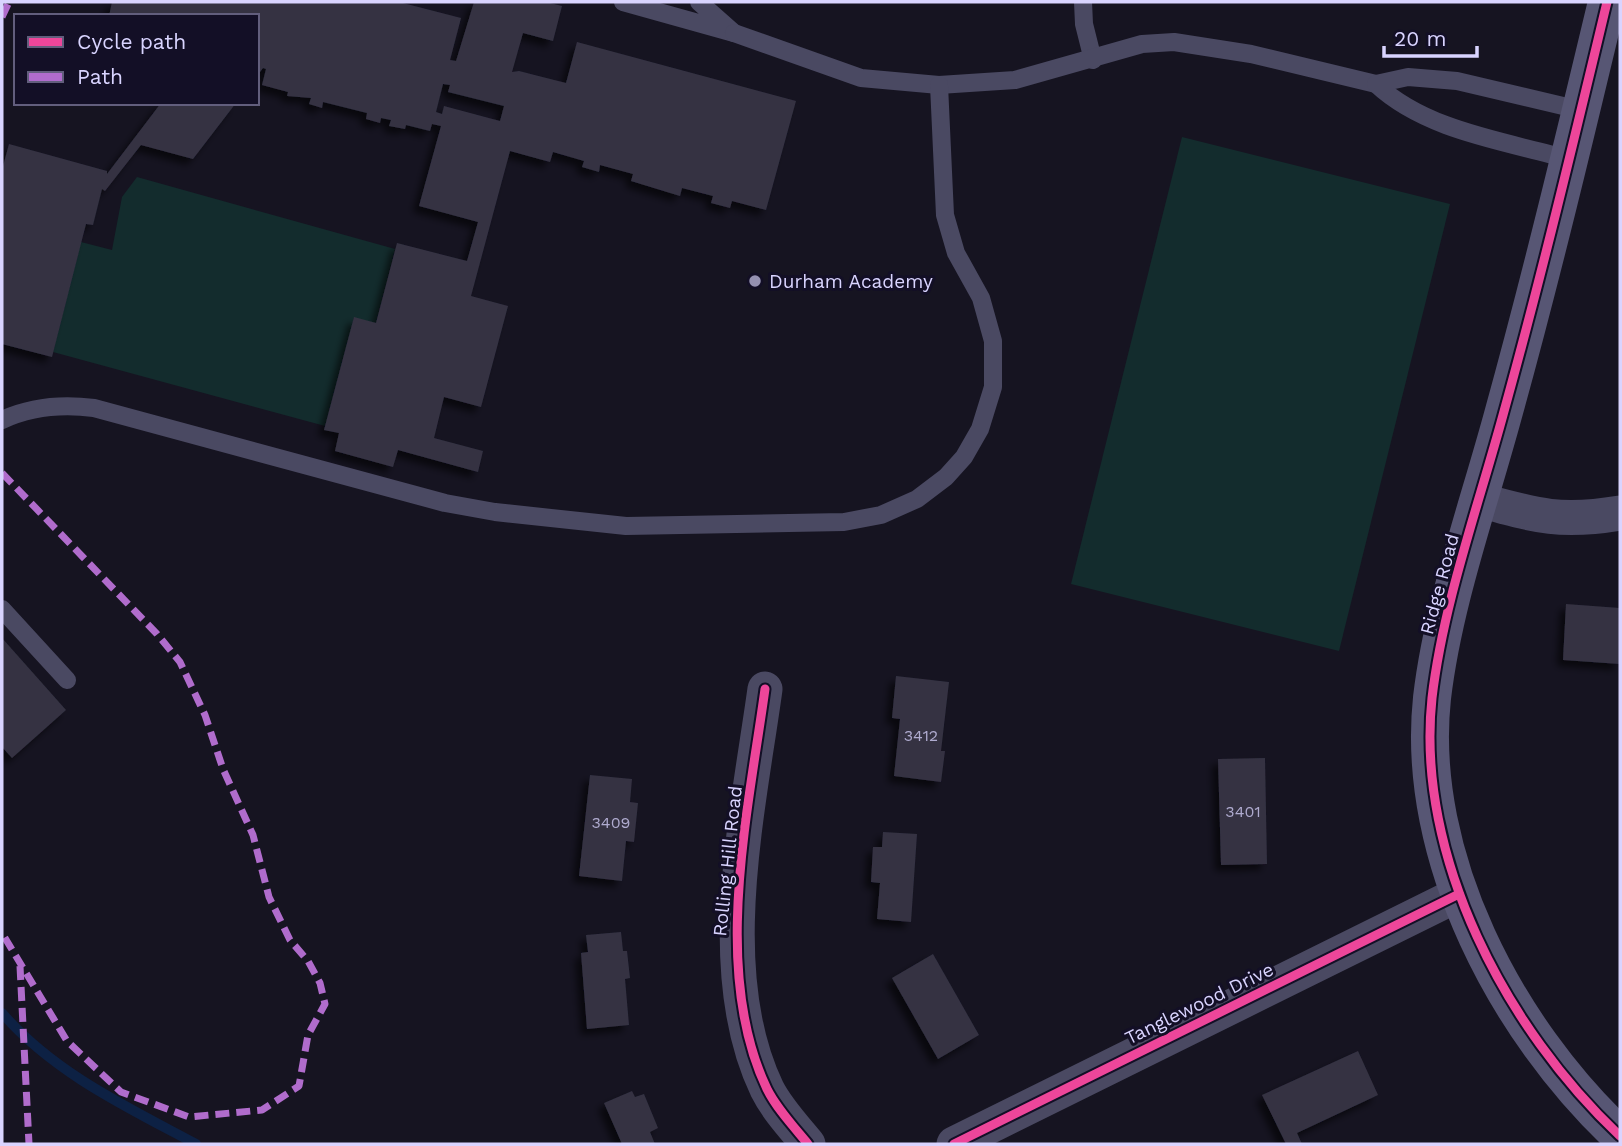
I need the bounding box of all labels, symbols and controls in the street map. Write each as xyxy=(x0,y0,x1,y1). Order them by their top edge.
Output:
legend xyxy=(14,14,259,105)
scale bar xyxy=(1384,14,1477,58)
text: 20 m xyxy=(1394,26,1446,51)
text: Cycle path xyxy=(77,29,186,54)
text: Path xyxy=(77,64,123,89)
place label: Durham Academy xyxy=(769,270,933,293)
marker: Durham Academy xyxy=(747,273,763,289)
street label: Ridge Road xyxy=(1415,531,1464,637)
house number: 3412 xyxy=(904,726,938,745)
street label: Rolling Hill Road xyxy=(708,784,747,938)
house number: 3401 xyxy=(1225,802,1261,821)
house number: 3409 xyxy=(592,813,630,832)
street label: Tanglewood Drive xyxy=(1121,957,1277,1049)

